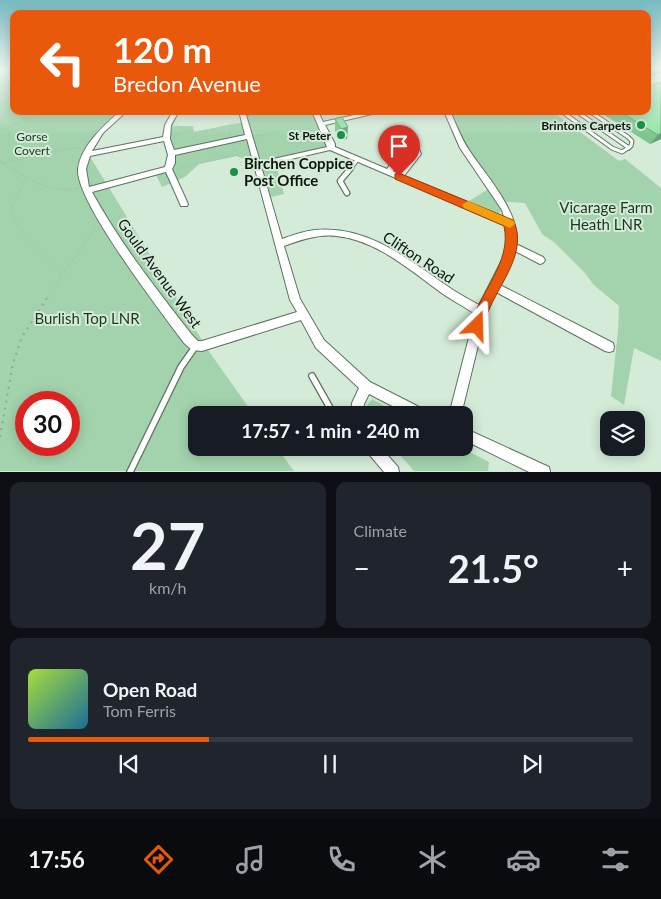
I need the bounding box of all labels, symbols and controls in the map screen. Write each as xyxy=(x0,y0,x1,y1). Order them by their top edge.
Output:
text: 120 m xyxy=(113,28,212,70)
icon: left xyxy=(30,30,95,95)
text: Bredon Avenue xyxy=(113,70,261,97)
place label: Brintons Carpets xyxy=(541,118,631,133)
marker: Brintons Carpets xyxy=(635,119,647,131)
pin xyxy=(378,125,420,176)
place label: St Peter xyxy=(289,128,332,143)
park label: Gorse Covert xyxy=(14,129,50,158)
marker: St Peter xyxy=(335,129,347,141)
icon: arrive xyxy=(385,132,413,160)
place label: Birchen Coppice Post Office xyxy=(244,154,353,189)
marker: Birchen Coppice Post Office xyxy=(228,166,240,178)
park label: Vicarage Farm Heath LNR xyxy=(559,198,653,233)
street label: Gould Avenue West xyxy=(114,215,206,332)
street label: Clifton Road xyxy=(380,227,458,287)
position arrow xyxy=(450,299,502,351)
park label: Burlish Top LNR xyxy=(34,309,140,327)
speed limit sign: 30 xyxy=(15,391,80,456)
map controls xyxy=(600,411,645,456)
button: layers xyxy=(600,411,645,456)
text: 17:57 · 1 min · 240 m xyxy=(241,419,420,442)
text: 27 xyxy=(130,506,205,584)
text: Climate xyxy=(354,521,407,540)
text: 21.5° xyxy=(448,545,539,591)
text: − xyxy=(354,551,370,585)
text: + xyxy=(617,551,633,585)
text: km/h xyxy=(149,578,186,597)
text: Open Road xyxy=(103,678,197,701)
text: Tom Ferris xyxy=(103,701,176,720)
icon: previous xyxy=(115,750,143,778)
icon: pause xyxy=(316,750,344,778)
icon: next xyxy=(518,750,546,778)
icon: directions xyxy=(141,842,176,877)
icon: music xyxy=(233,842,268,877)
icon: phone xyxy=(324,842,359,877)
icon: climate xyxy=(415,842,450,877)
icon: car xyxy=(506,842,541,877)
icon: filters xyxy=(598,842,633,877)
text: 17:56 xyxy=(28,846,85,873)

